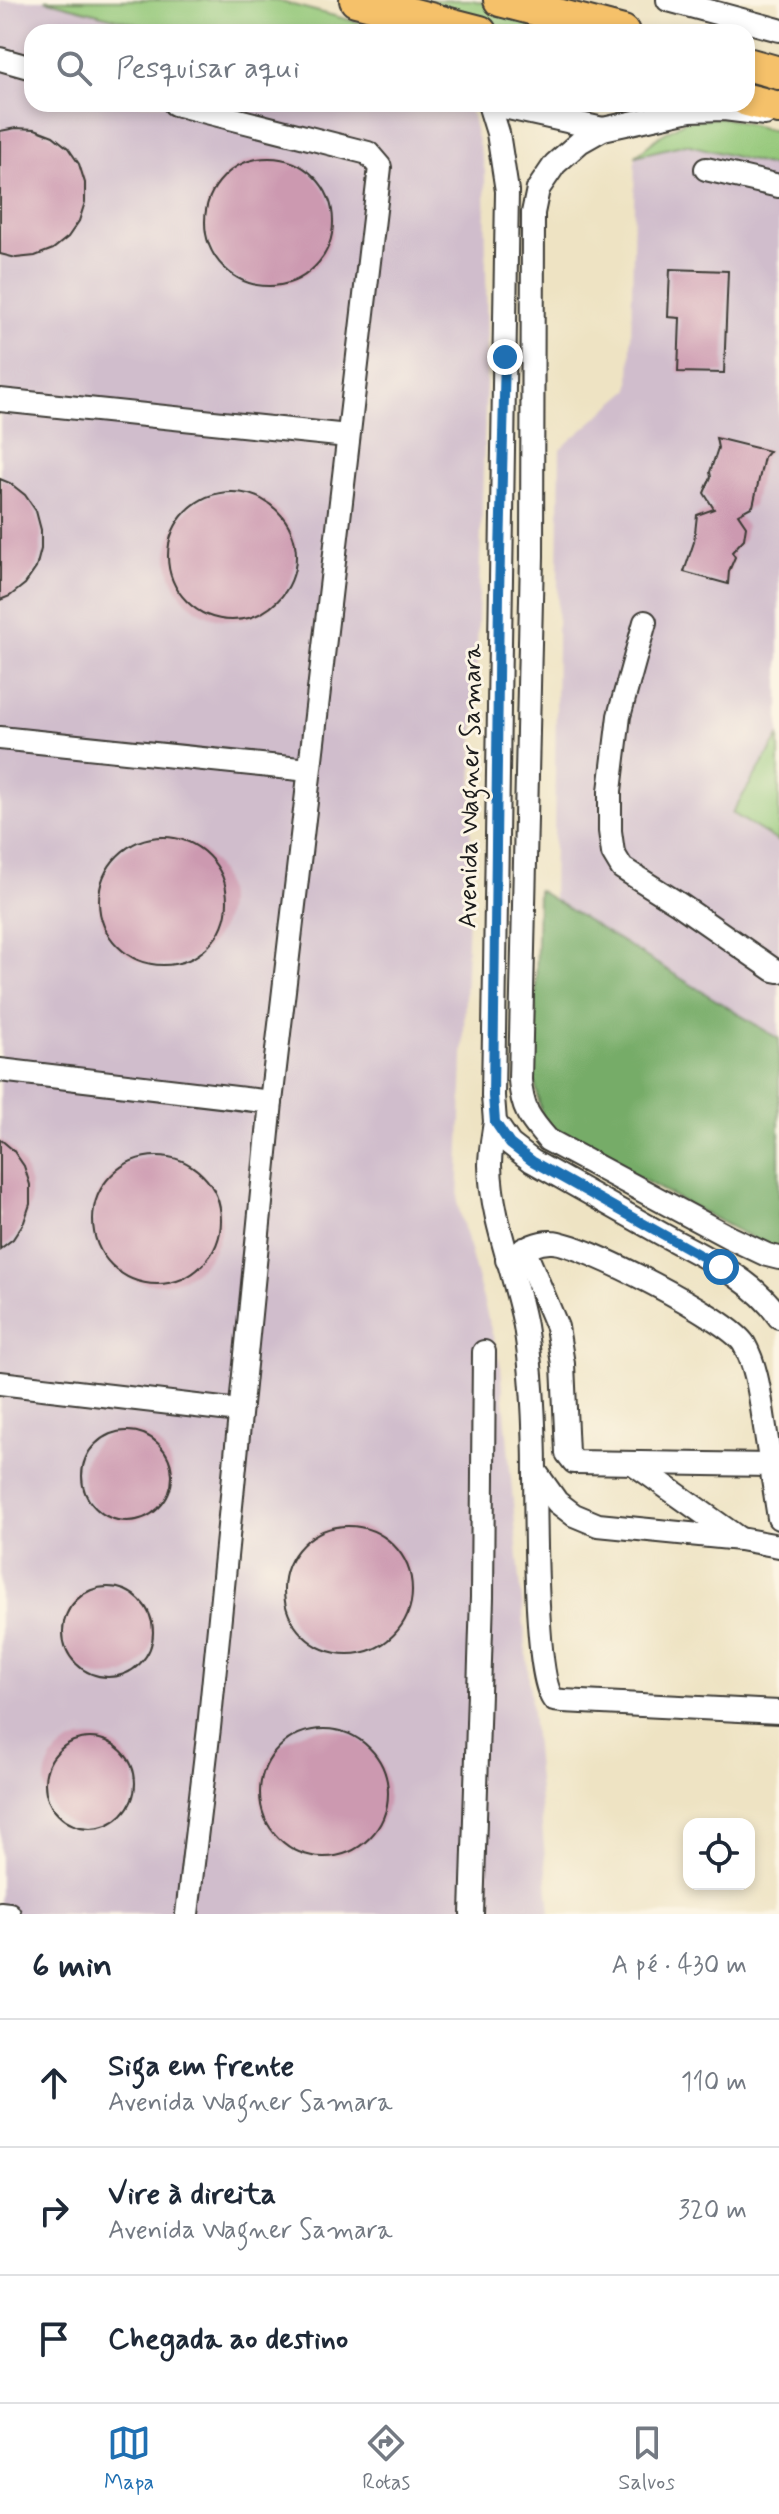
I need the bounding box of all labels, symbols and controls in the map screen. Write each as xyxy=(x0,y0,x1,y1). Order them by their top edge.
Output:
search box xyxy=(24,24,755,112)
icon: search xyxy=(52,46,96,90)
text: Pesquisar aqui xyxy=(116,49,300,88)
route end xyxy=(487,339,523,375)
street label: Avenida Wagner Samara xyxy=(452,643,493,929)
route start xyxy=(703,1249,739,1285)
map controls xyxy=(683,1818,755,1890)
button: locate xyxy=(683,1818,755,1890)
text: 6 min xyxy=(32,1944,112,1989)
text: A pé · 430 m xyxy=(611,1949,747,1983)
text: Siga em frente xyxy=(108,2047,294,2086)
icon: ahead xyxy=(32,2061,76,2105)
text: 110 m xyxy=(681,2066,747,2100)
text: Avenida Wagner Samara xyxy=(108,2086,393,2120)
text: Vire à direita xyxy=(108,2175,276,2214)
icon: right xyxy=(32,2189,76,2233)
text: 320 m xyxy=(678,2194,747,2228)
text: Avenida Wagner Samara xyxy=(108,2214,393,2248)
icon: arrive xyxy=(32,2317,76,2361)
text: Chegada ao destino xyxy=(108,2320,348,2359)
tab: Mapa xyxy=(104,2421,154,2497)
tab: Rotas xyxy=(362,2421,410,2497)
tab: Salvos xyxy=(618,2421,675,2497)

